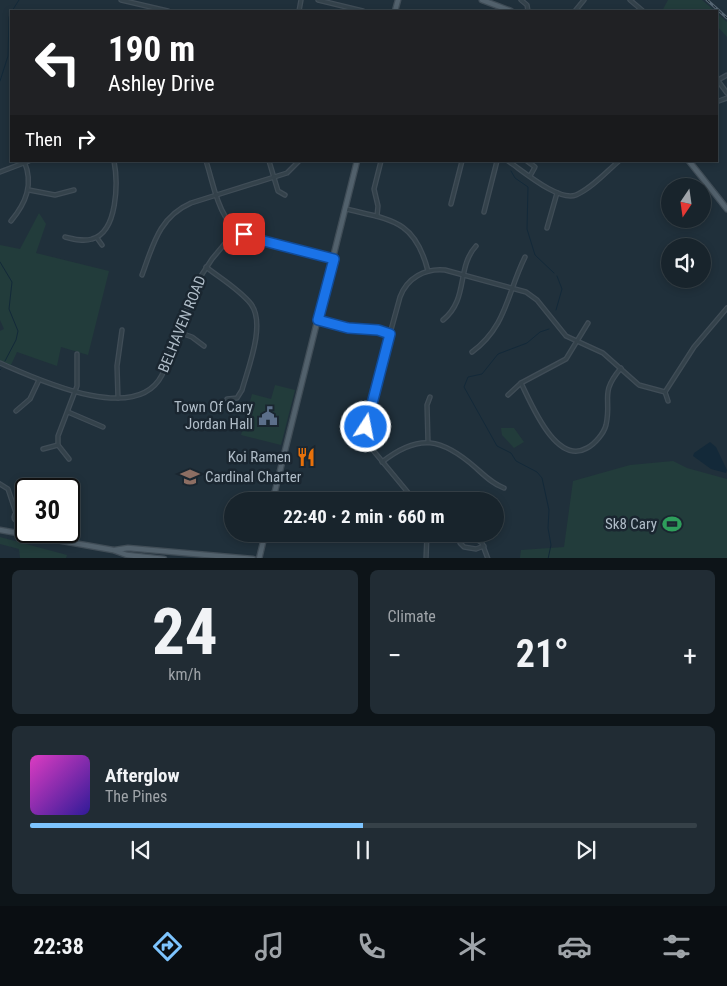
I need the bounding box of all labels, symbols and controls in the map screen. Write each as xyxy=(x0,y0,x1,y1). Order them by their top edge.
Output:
text: 190 m xyxy=(108,29,195,70)
icon: left xyxy=(25,30,90,95)
text: Ashley Drive xyxy=(108,71,215,96)
icon: right xyxy=(72,125,100,153)
text: Then xyxy=(25,128,62,151)
north arrow xyxy=(661,178,711,228)
map controls xyxy=(661,178,711,288)
pin xyxy=(223,213,265,255)
icon: arrive xyxy=(230,220,258,248)
button: sound xyxy=(661,238,711,288)
street label: BELHAVEN ROAD xyxy=(154,273,210,375)
place label: Town Of Cary Jordan Hall xyxy=(174,398,253,433)
position arrow xyxy=(339,400,391,452)
public building icon: Town Of Cary Jordan Hall xyxy=(257,405,279,427)
restaurant icon: Koi Ramen xyxy=(295,446,317,468)
place label: Koi Ramen xyxy=(228,448,291,466)
school or university icon: Cardinal Charter xyxy=(179,466,201,488)
place label: Cardinal Charter xyxy=(205,468,302,486)
speed limit sign: 30 xyxy=(15,478,80,543)
text: 22:40 · 2 min · 660 m xyxy=(283,505,445,528)
sports icon: Sk8 Cary xyxy=(661,513,683,535)
place label: Sk8 Cary xyxy=(605,515,657,533)
text: 24 xyxy=(152,594,218,670)
text: Climate xyxy=(388,607,436,626)
text: 21° xyxy=(516,632,569,676)
text: − xyxy=(388,639,402,672)
text: + xyxy=(683,639,697,672)
text: km/h xyxy=(168,665,201,684)
text: Afterglow xyxy=(105,764,179,787)
text: The Pines xyxy=(105,787,167,806)
icon: previous xyxy=(127,836,155,864)
icon: pause xyxy=(349,836,377,864)
icon: next xyxy=(572,836,600,864)
icon: directions xyxy=(150,929,185,964)
icon: music xyxy=(252,929,287,964)
icon: phone xyxy=(354,929,389,964)
icon: climate xyxy=(455,929,490,964)
icon: car xyxy=(557,929,592,964)
icon: filters xyxy=(659,929,694,964)
text: 22:38 xyxy=(33,934,84,959)

